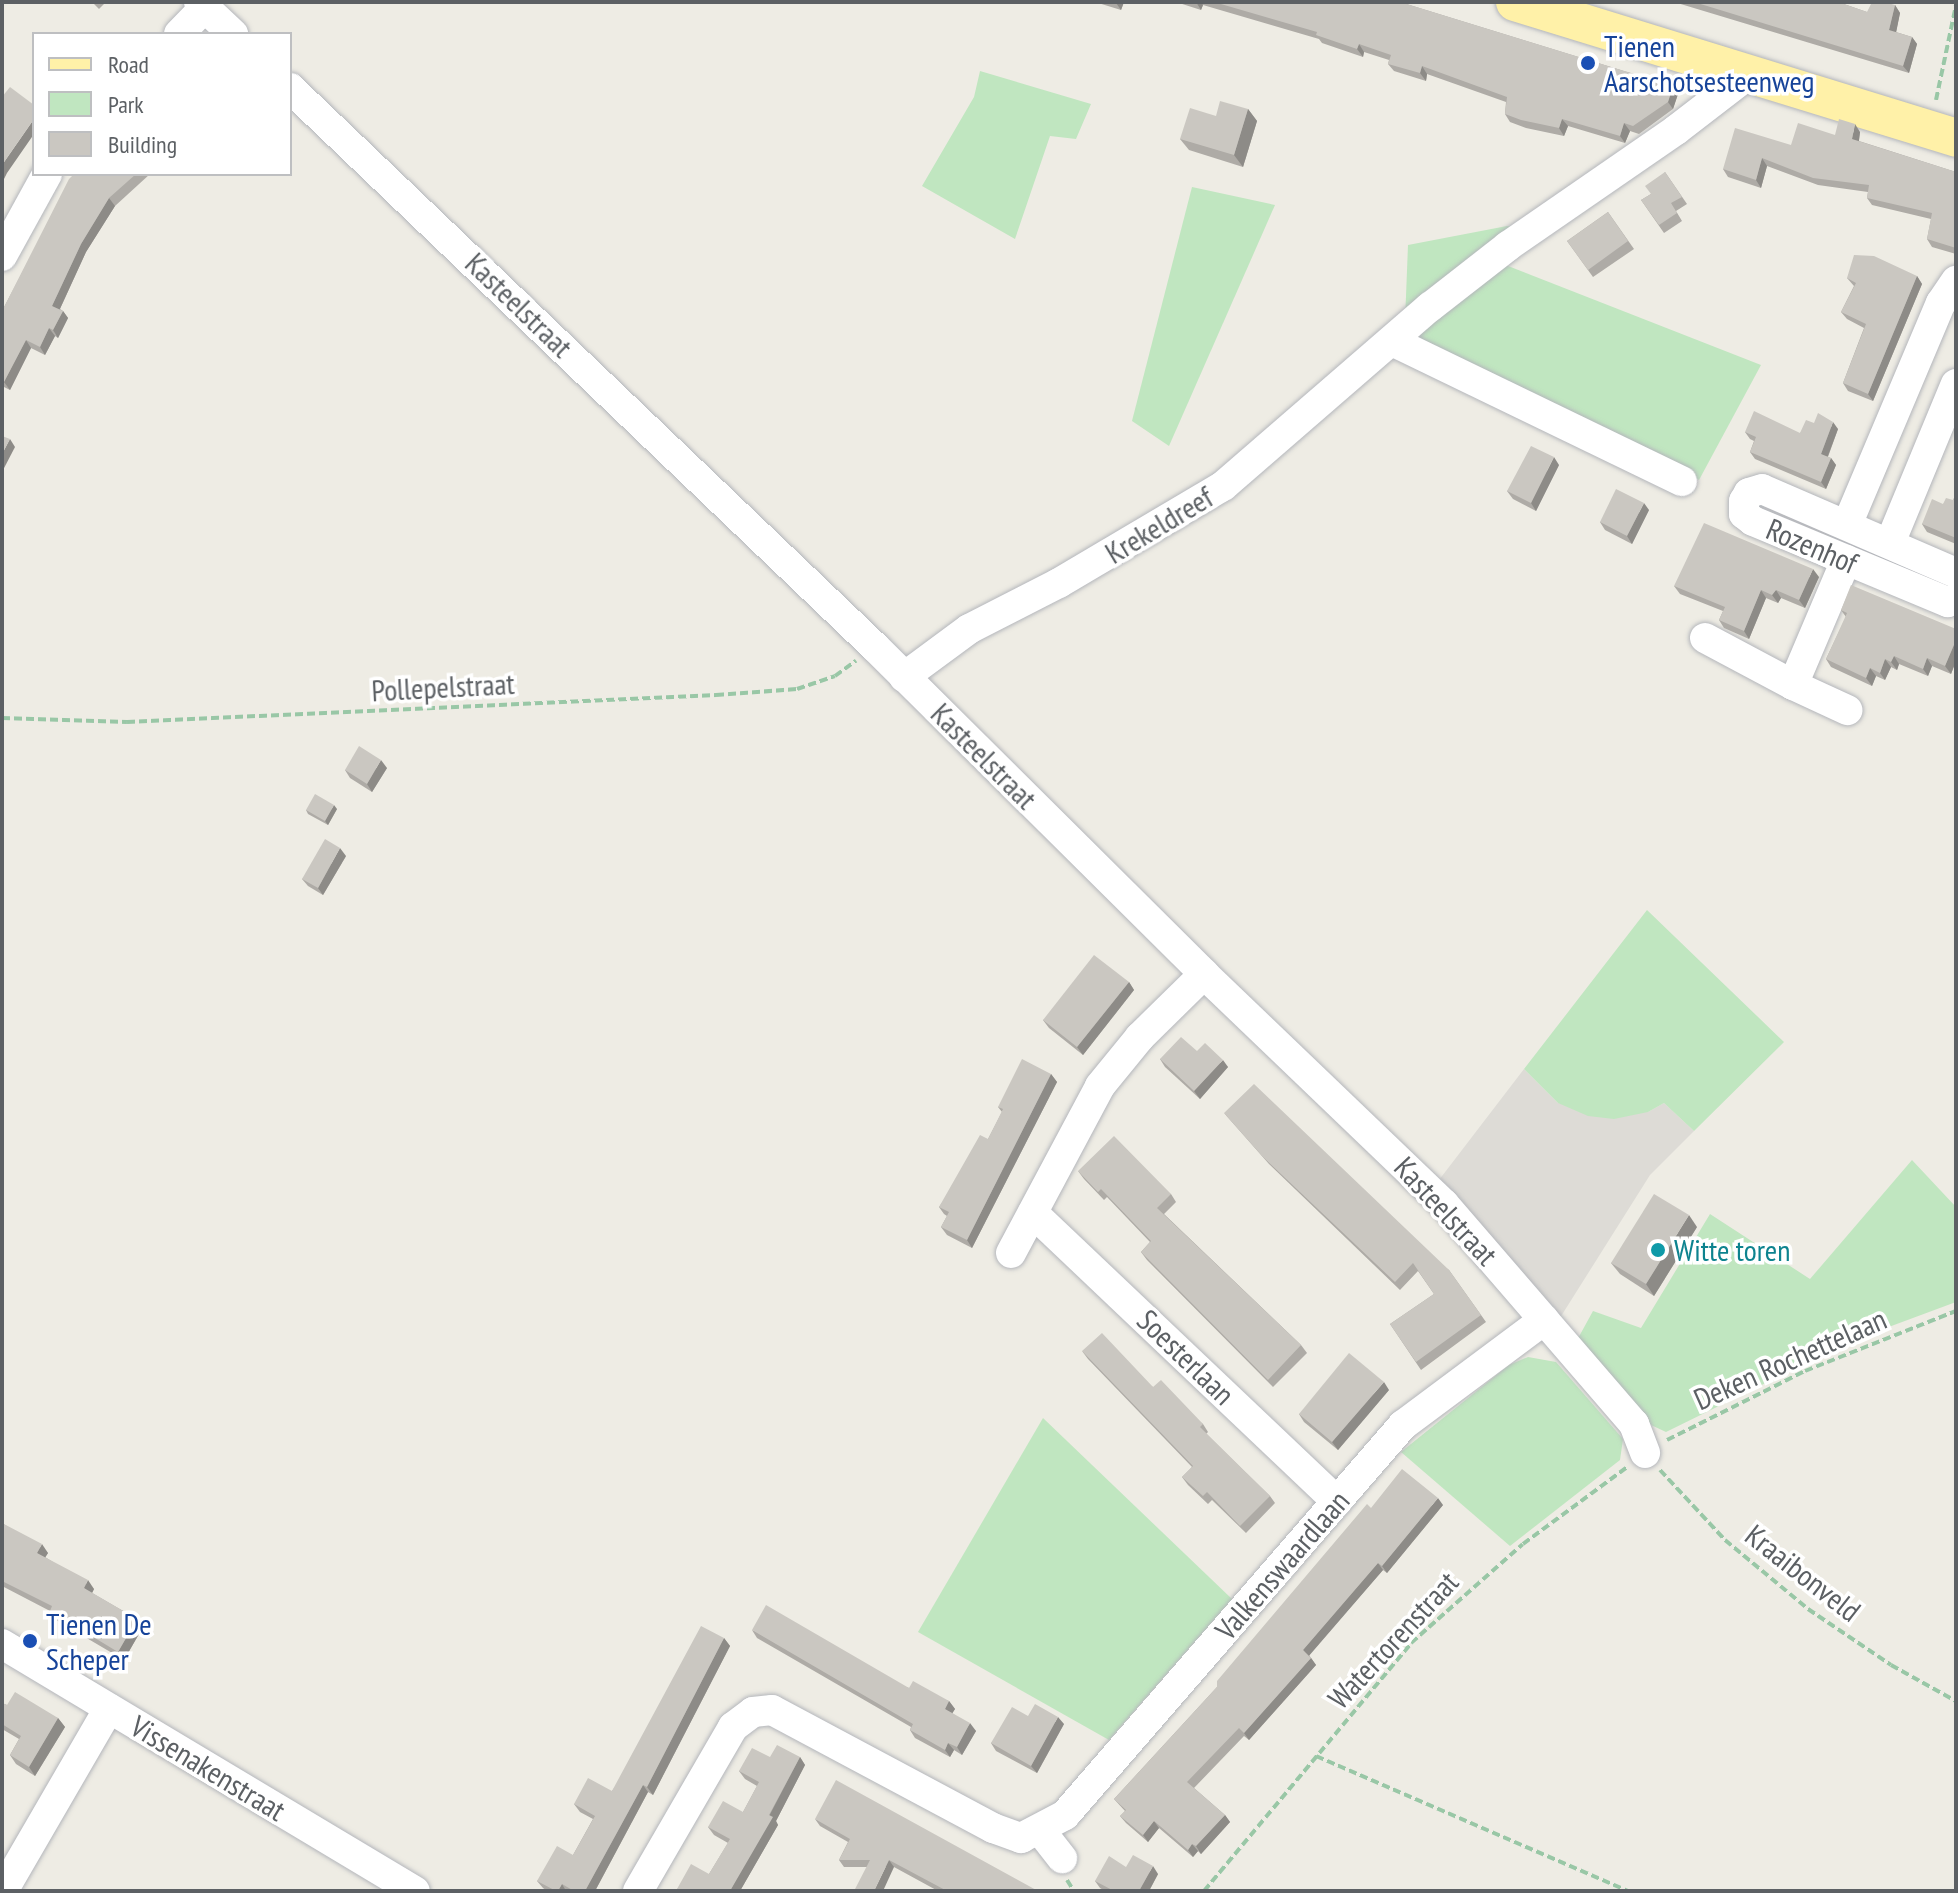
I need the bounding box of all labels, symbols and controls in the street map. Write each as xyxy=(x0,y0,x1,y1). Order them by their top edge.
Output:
place label: Tienen Aarschotsesteenweg xyxy=(1604,28,1815,98)
legend xyxy=(32,32,292,176)
text: Road xyxy=(108,49,149,80)
marker: Tienen Aarschotsesteenweg xyxy=(1579,54,1597,72)
text: Park xyxy=(108,89,144,120)
text: Building xyxy=(108,129,177,160)
street label: Kasteelstraat xyxy=(458,245,580,365)
street label: Krekeldreef xyxy=(1099,479,1219,571)
street label: Rozenhof xyxy=(1761,511,1863,581)
street label: Pollepelstraat xyxy=(371,665,515,709)
street label: Kasteelstraat xyxy=(924,696,1044,816)
street label: Kasteelstraat xyxy=(1387,1149,1505,1273)
place label: Witte toren xyxy=(1674,1232,1790,1268)
marker: Witte toren xyxy=(1649,1241,1667,1259)
street label: Deken Rochettelaan xyxy=(1688,1301,1892,1417)
street label: Soesterlaan xyxy=(1130,1302,1242,1412)
street label: Valkenswaardlaan xyxy=(1207,1483,1357,1647)
street label: Kraaibonveld xyxy=(1738,1517,1868,1629)
street label: Watertorenstraat xyxy=(1320,1564,1466,1716)
place label: Tienen De Scheper xyxy=(46,1606,152,1676)
marker: Tienen De Scheper xyxy=(21,1632,39,1650)
street label: Vissenakenstraat xyxy=(124,1708,292,1828)

